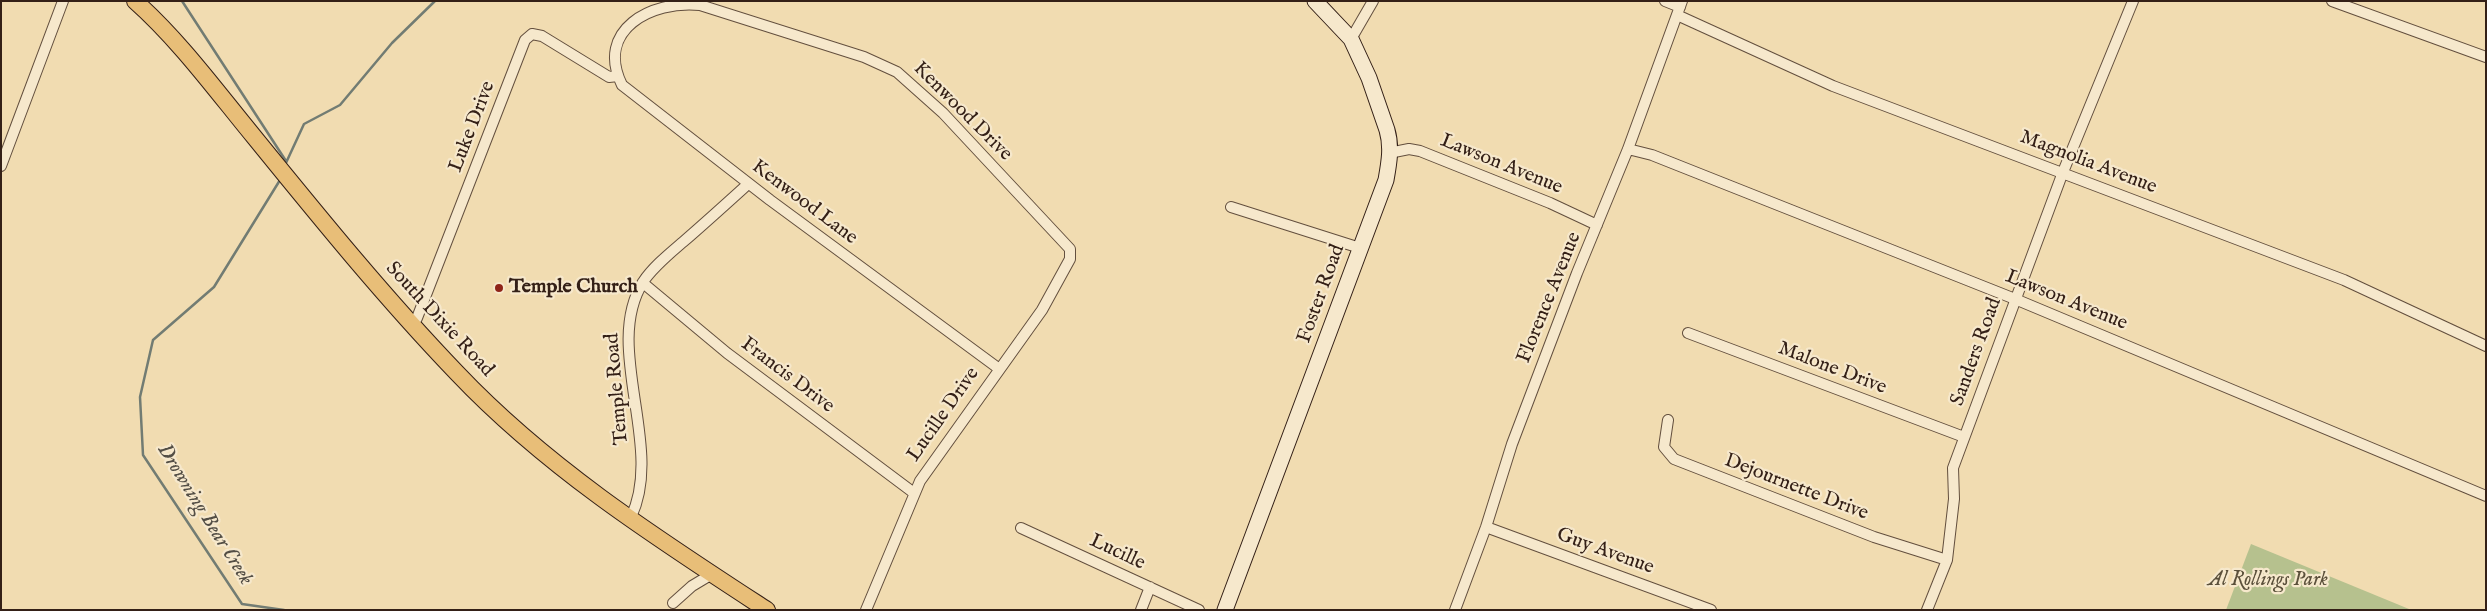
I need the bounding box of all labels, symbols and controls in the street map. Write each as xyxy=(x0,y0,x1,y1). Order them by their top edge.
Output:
street label: Kenwood Drive xyxy=(907,57,1017,167)
street label: Luke Drive xyxy=(445,78,501,176)
street label: Magnolia Avenue xyxy=(2016,126,2160,200)
street label: Lawson Avenue xyxy=(1436,130,1566,200)
street label: Kenwood Lane xyxy=(746,155,862,251)
street label: Florence Avenue xyxy=(1513,229,1587,367)
street label: Foster Road xyxy=(1293,241,1351,347)
street label: South Dixie Road xyxy=(380,258,498,382)
street label: Lawson Avenue xyxy=(2001,266,2131,336)
place label: Temple Church xyxy=(509,276,638,300)
marker: Temple Church xyxy=(493,282,505,294)
street label: Sanders Road xyxy=(1946,295,2008,409)
street label: Temple Road xyxy=(601,332,635,446)
street label: Francis Drive xyxy=(735,333,839,419)
street label: Malone Drive xyxy=(1774,337,1890,401)
street label: Lucille Drive xyxy=(903,363,985,467)
water label: Drowning Bear Creek xyxy=(150,440,258,590)
street label: Dejournette Drive xyxy=(1721,450,1871,526)
street label: Guy Avenue xyxy=(1553,523,1657,581)
street label: Lucille xyxy=(1085,530,1149,576)
park label: Al Rollings Park xyxy=(2208,569,2328,593)

